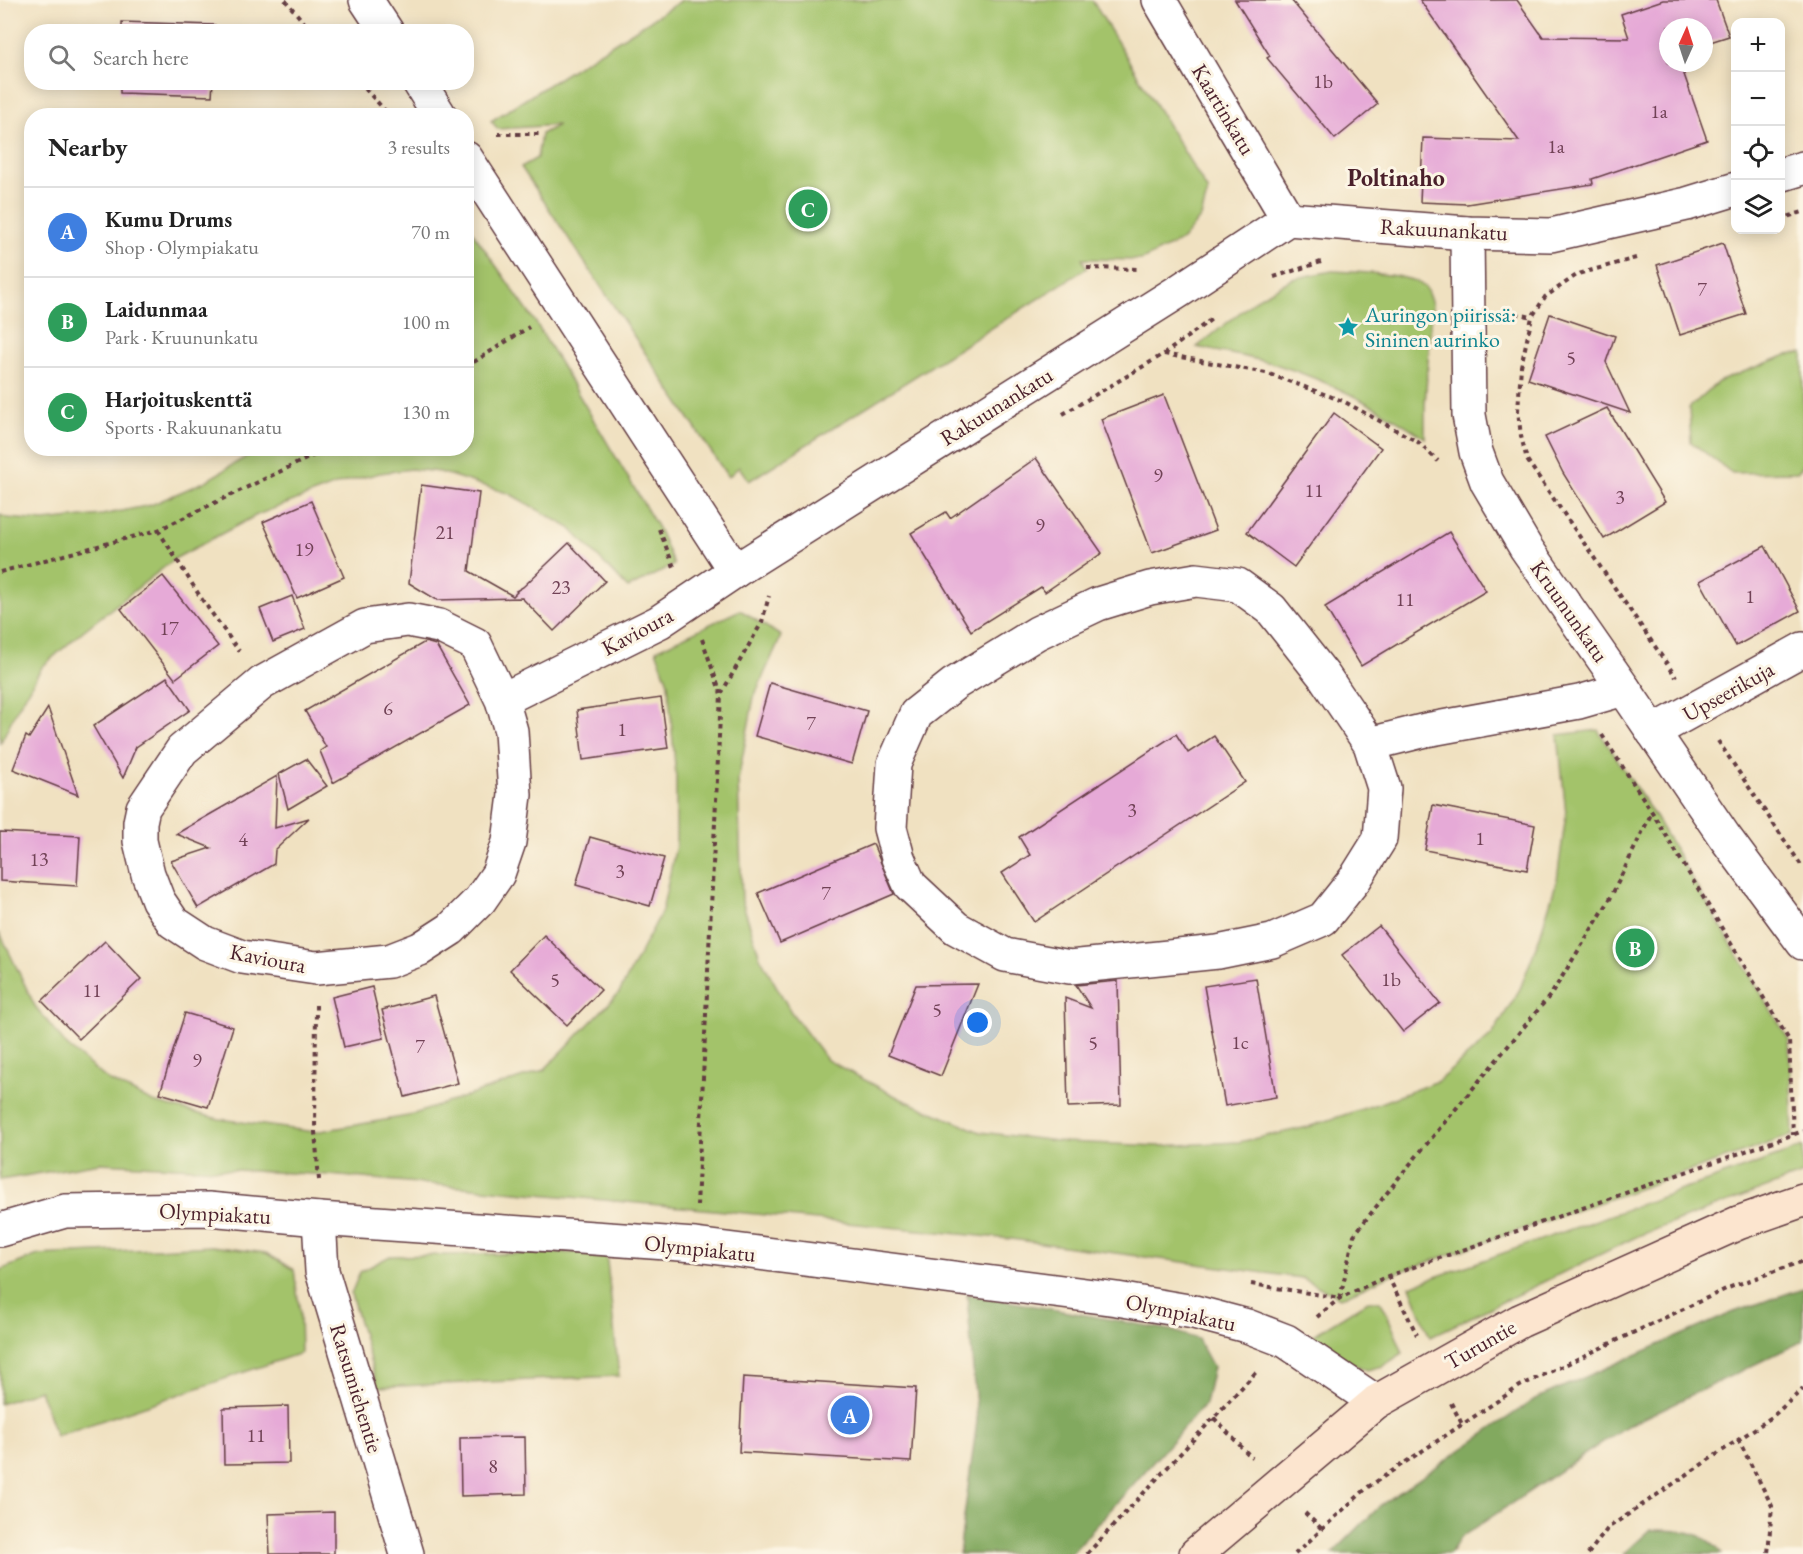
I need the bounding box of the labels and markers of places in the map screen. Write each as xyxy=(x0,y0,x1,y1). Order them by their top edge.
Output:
pin: C xyxy=(788,186,828,232)
place label: Auringon piirissä: Sininen aurinko xyxy=(1364,300,1516,354)
place icon: Auringon piirissä: Sininen aurinko xyxy=(1336,315,1360,339)
pin: B xyxy=(1616,926,1654,970)
pin: A xyxy=(830,1392,870,1438)

